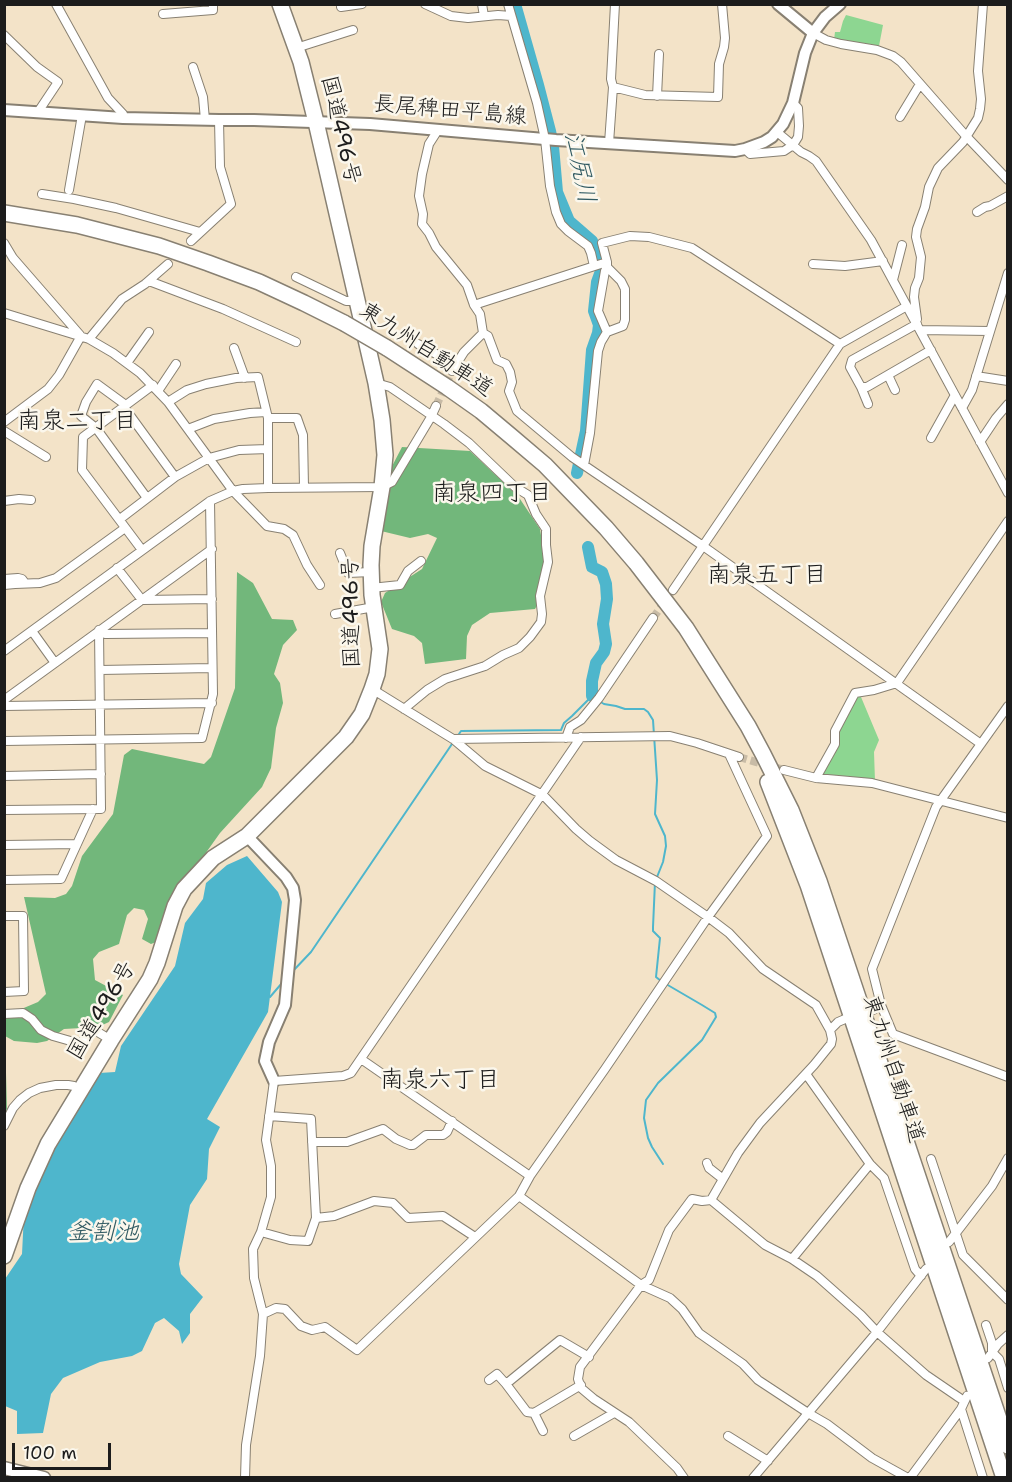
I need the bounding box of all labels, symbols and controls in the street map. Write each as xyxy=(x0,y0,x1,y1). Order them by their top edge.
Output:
street label: 国道496号 xyxy=(315,73,365,187)
street label: 長尾稗田平島線 xyxy=(372,91,528,131)
water label: 江尻川 xyxy=(557,130,601,206)
street label: 東九州自動車道 xyxy=(354,297,498,403)
district label: 南泉二丁目 xyxy=(17,408,137,436)
district label: 南泉四丁目 xyxy=(432,480,552,508)
street label: 国道496号 xyxy=(338,557,366,669)
district label: 南泉五丁目 xyxy=(707,562,827,590)
street label: 国道496号 xyxy=(62,957,142,1065)
street label: 東九州自動車道 xyxy=(857,992,929,1146)
district label: 南泉六丁目 xyxy=(380,1067,500,1095)
water label: 釜割池 xyxy=(67,1219,139,1247)
scale bar xyxy=(15,1431,114,1469)
text: 100 m xyxy=(23,1441,77,1465)

